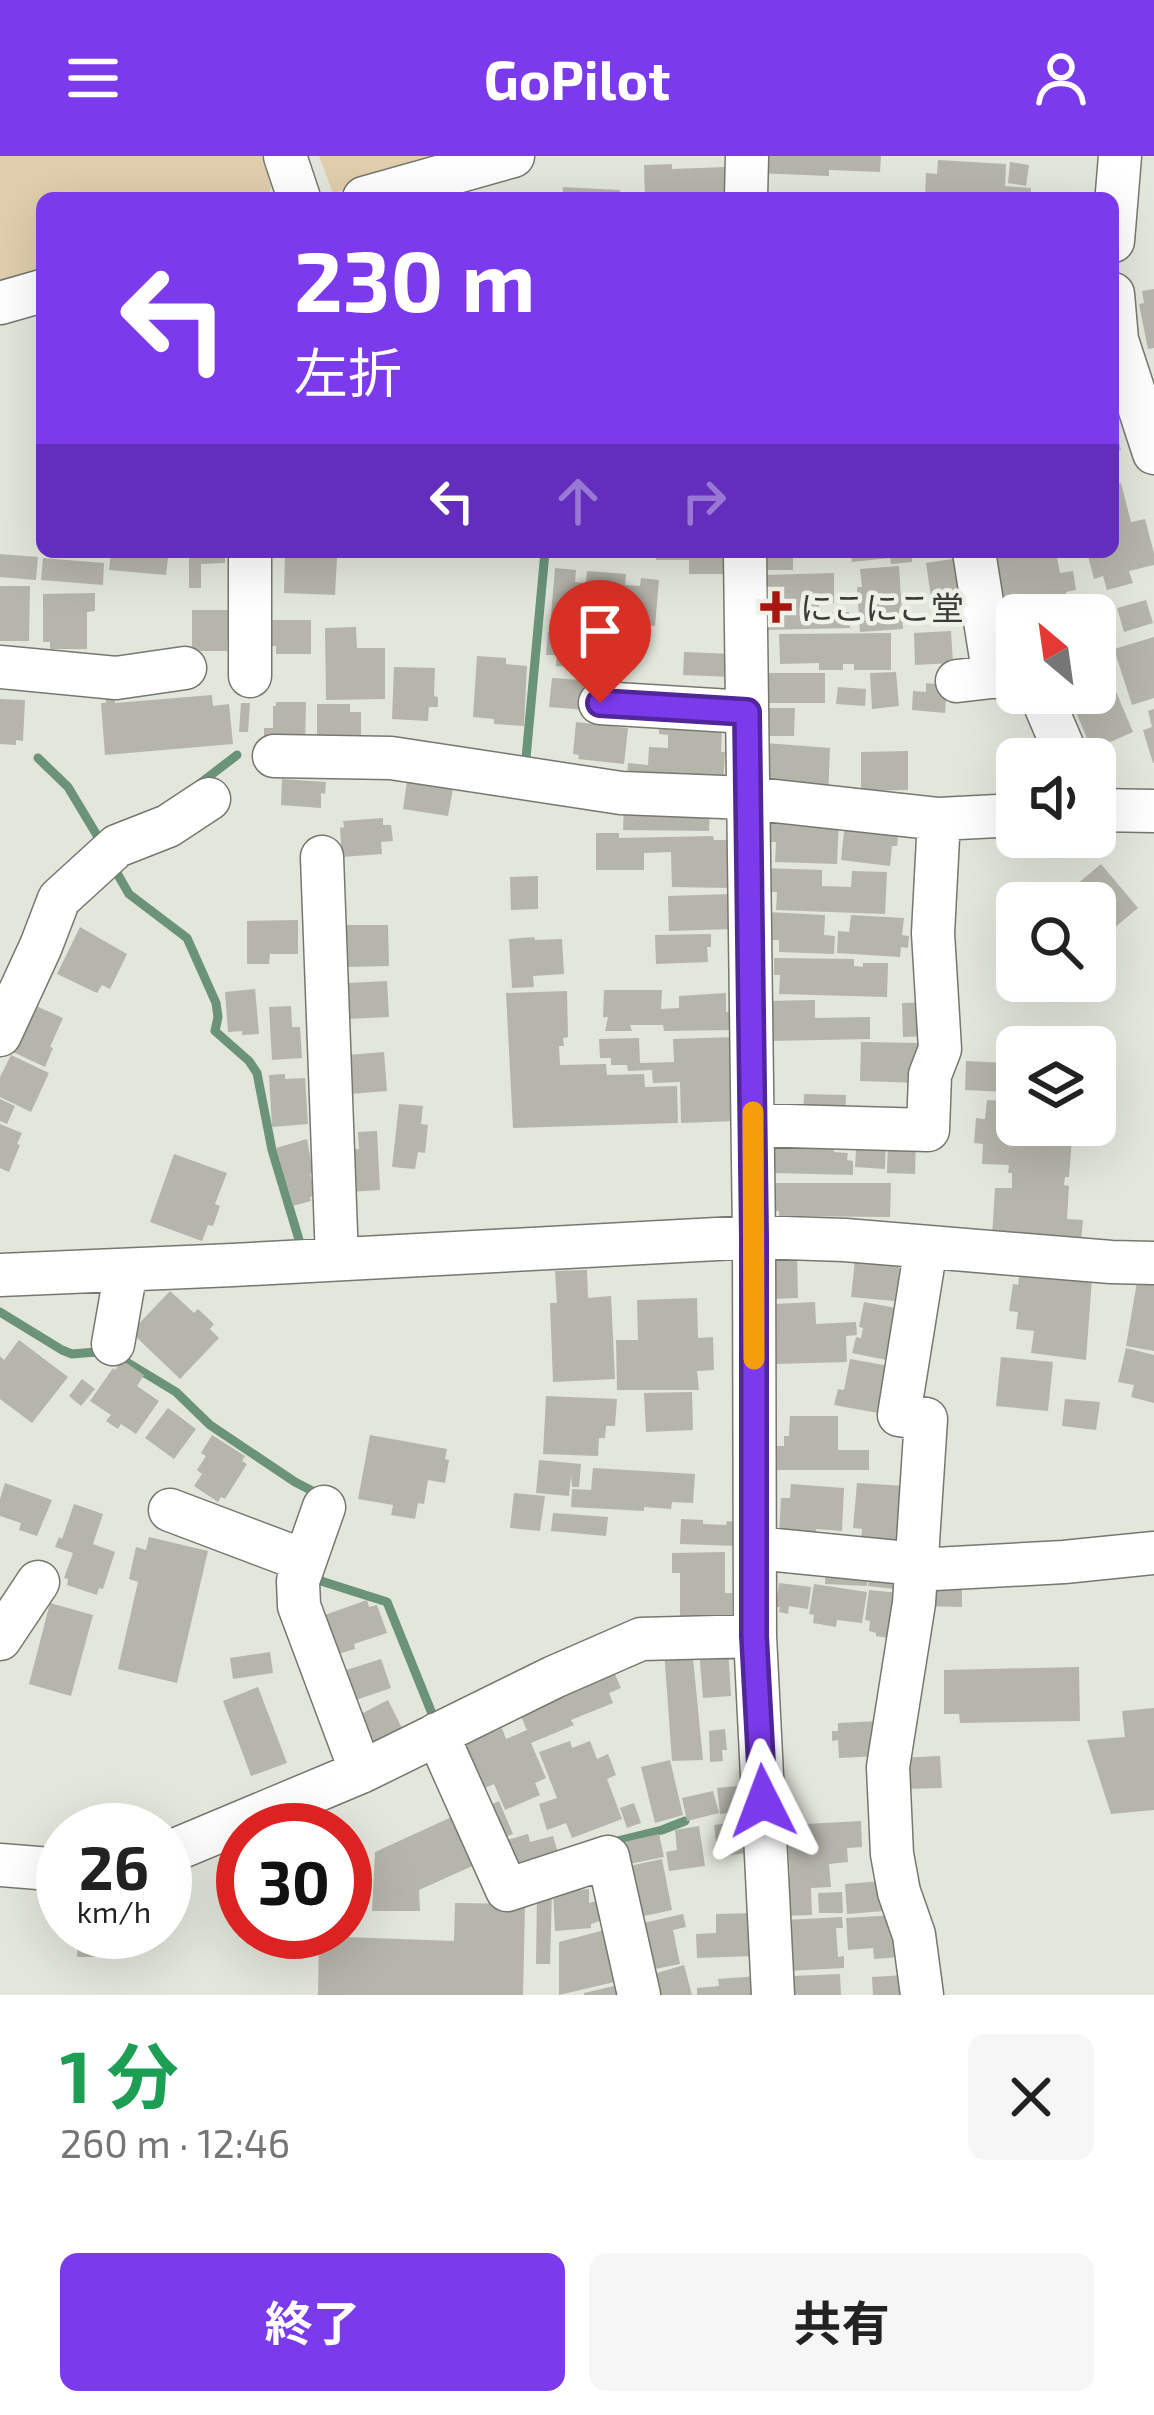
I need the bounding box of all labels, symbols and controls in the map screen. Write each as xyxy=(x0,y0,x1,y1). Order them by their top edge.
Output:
icon: menu xyxy=(60,45,126,111)
icon: person xyxy=(1028,45,1094,111)
text: GoPilot xyxy=(484,46,670,111)
text: 230 m xyxy=(294,228,536,329)
icon: left xyxy=(96,240,252,396)
text: 左折 xyxy=(294,339,402,404)
icon: left xyxy=(419,468,485,534)
icon: ahead xyxy=(545,468,611,534)
icon: right xyxy=(671,468,737,534)
pin xyxy=(549,580,651,703)
place label: にこにこ堂 xyxy=(800,587,964,627)
marker: にこにこ堂 xyxy=(763,594,789,620)
north arrow xyxy=(996,594,1116,714)
map controls xyxy=(996,594,1116,1146)
icon: arrive xyxy=(567,598,633,664)
button: sound xyxy=(996,738,1116,858)
button: search xyxy=(996,882,1116,1002)
button: layers xyxy=(996,1026,1116,1146)
position arrow xyxy=(700,1738,826,1864)
speed limit sign: 30 xyxy=(216,1803,372,1959)
text: 26 xyxy=(79,1830,149,1902)
text: km/h xyxy=(77,1893,151,1929)
text: 1 分 xyxy=(60,2031,179,2117)
button: close xyxy=(968,2034,1094,2160)
text: 260 m · 12:46 xyxy=(60,2119,290,2166)
button: 終了 xyxy=(60,2253,565,2391)
button: 共有 xyxy=(589,2253,1094,2391)

